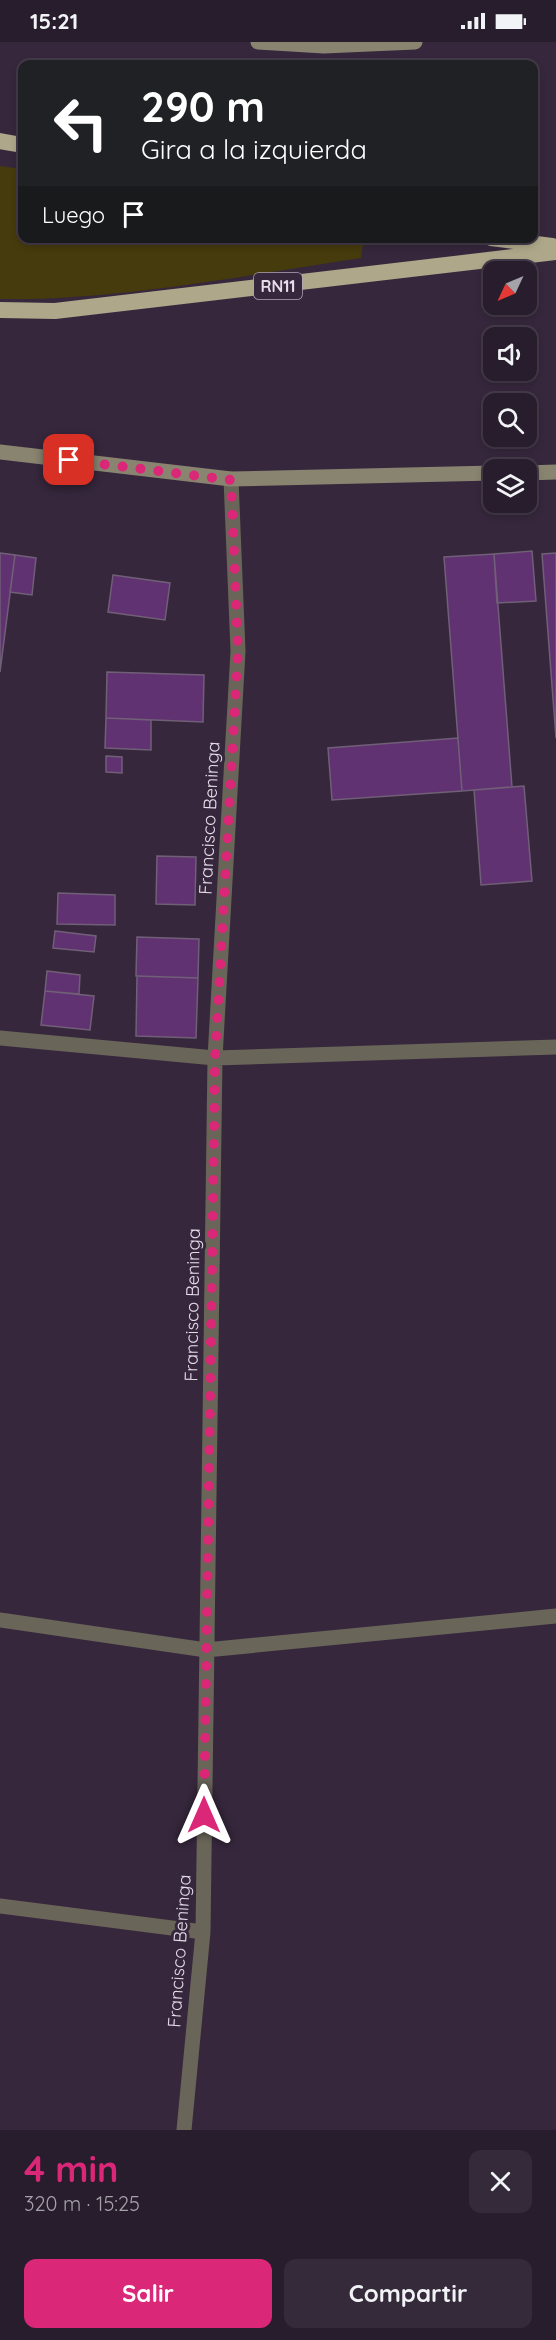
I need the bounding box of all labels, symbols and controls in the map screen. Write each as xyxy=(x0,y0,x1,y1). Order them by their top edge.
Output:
text: 15:21 xyxy=(30,7,78,35)
text: 290 m xyxy=(141,80,265,133)
icon: left xyxy=(42,84,120,162)
text: Gira a la izquierda xyxy=(141,132,367,166)
icon: arrive xyxy=(117,198,150,231)
text: Luego xyxy=(42,201,105,229)
north arrow xyxy=(483,261,537,315)
map controls xyxy=(483,261,537,513)
road number: RN11 xyxy=(254,273,302,299)
button: sound xyxy=(483,327,537,381)
button: search xyxy=(483,393,537,447)
pin xyxy=(43,434,94,485)
icon: arrive xyxy=(52,443,85,476)
button: layers xyxy=(483,459,537,513)
street label: Francisco Beninga xyxy=(194,741,224,895)
street label: Francisco Beninga xyxy=(179,1228,205,1382)
position arrow xyxy=(172,1783,236,1847)
street label: Francisco Beninga xyxy=(162,1874,196,2028)
text: 4 min xyxy=(24,2146,118,2191)
button: close xyxy=(469,2150,532,2213)
text: 320 m · 15:25 xyxy=(24,2191,140,2216)
button: Salir xyxy=(24,2259,272,2328)
button: Compartir xyxy=(284,2259,532,2328)

